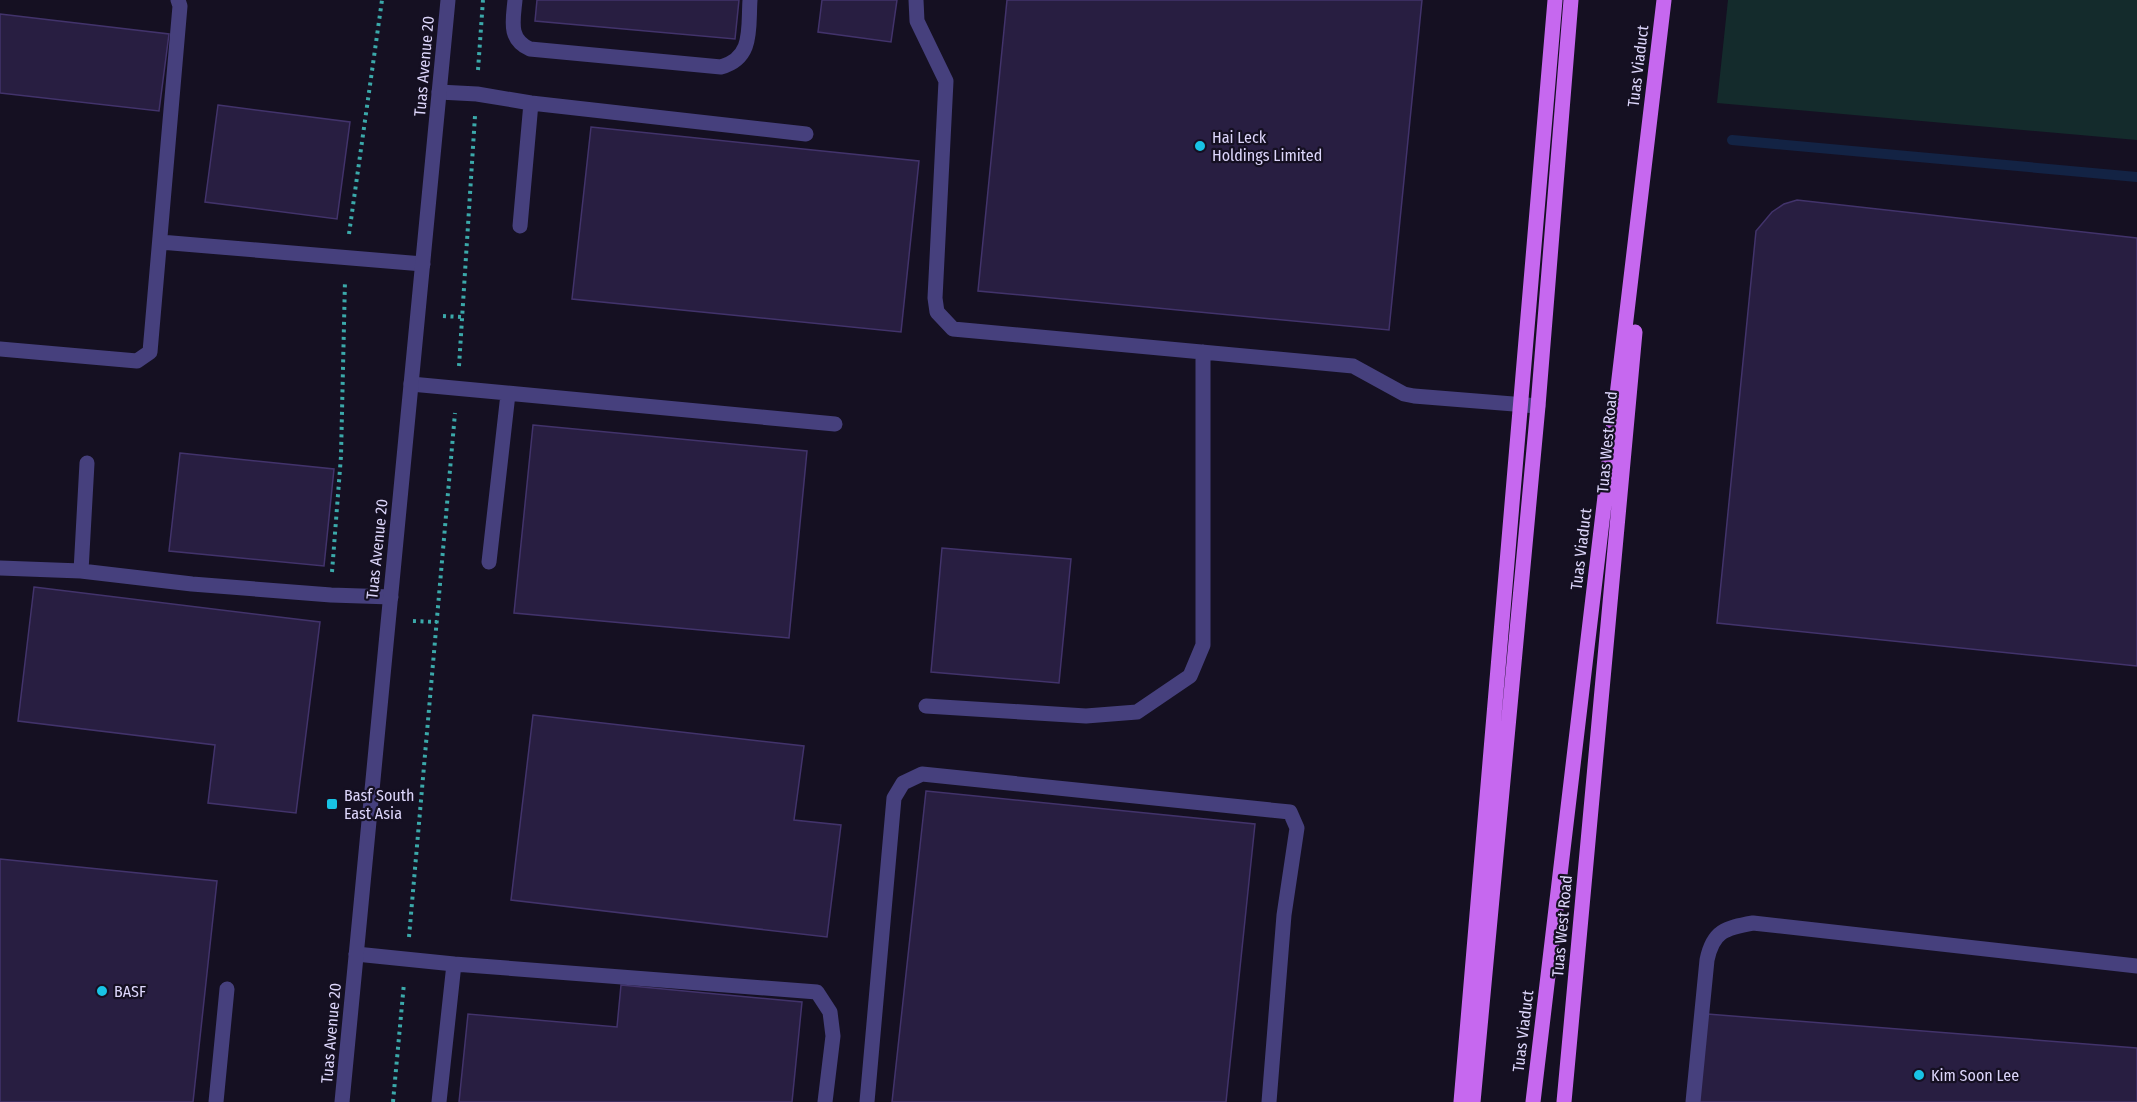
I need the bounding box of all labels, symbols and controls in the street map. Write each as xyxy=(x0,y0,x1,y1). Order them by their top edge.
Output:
street label: Tuas Avenue 20 xyxy=(410,15,438,117)
street label: Tuas Viaduct xyxy=(1624,23,1653,108)
place label: Hai Leck Holdings Limited xyxy=(1212,128,1322,165)
marker: Hai Leck Holdings Limited xyxy=(1193,139,1207,153)
street label: Tuas West Road xyxy=(1593,390,1621,494)
street label: Tuas Avenue 20 xyxy=(362,498,392,600)
street label: Tuas Viaduct xyxy=(1567,506,1596,591)
place label: Basf South East Asia xyxy=(344,786,414,823)
marker: Basf South East Asia xyxy=(325,797,339,811)
street label: Tuas West Road xyxy=(1548,874,1576,978)
place label: BASF xyxy=(114,982,146,1001)
street label: Tuas Avenue 20 xyxy=(317,982,345,1084)
marker: BASF xyxy=(95,984,109,998)
street label: Tuas Viaduct xyxy=(1509,988,1538,1073)
place label: Kim Soon Lee xyxy=(1931,1066,2019,1085)
marker: Kim Soon Lee xyxy=(1912,1068,1926,1082)

